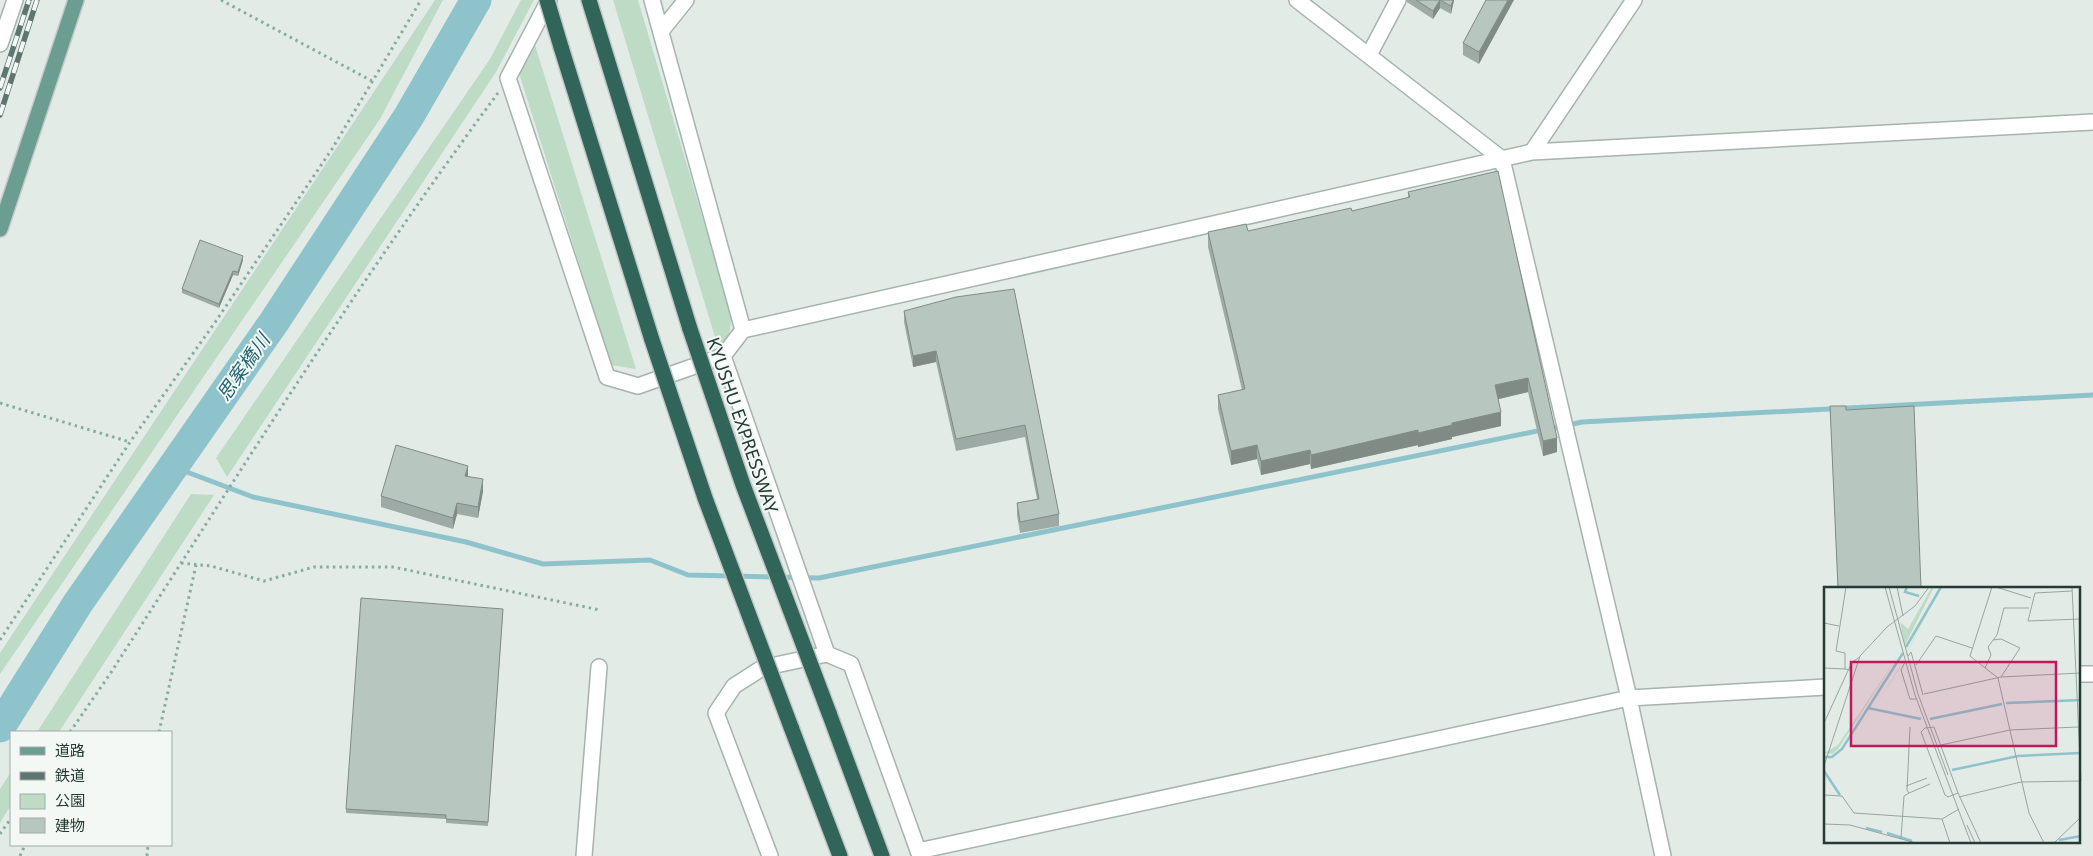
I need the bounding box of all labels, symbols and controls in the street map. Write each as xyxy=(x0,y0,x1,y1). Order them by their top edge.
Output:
water label: 思案橋川 xyxy=(211,327,277,406)
street label: KYUSHU EXPRESSWAY xyxy=(702,334,785,517)
inset map xyxy=(1824,587,2080,844)
legend xyxy=(10,731,172,846)
text: 道路 xyxy=(55,740,85,760)
text: 鉄道 xyxy=(55,765,85,785)
text: 公園 xyxy=(55,790,85,810)
text: 建物 xyxy=(55,815,85,835)

